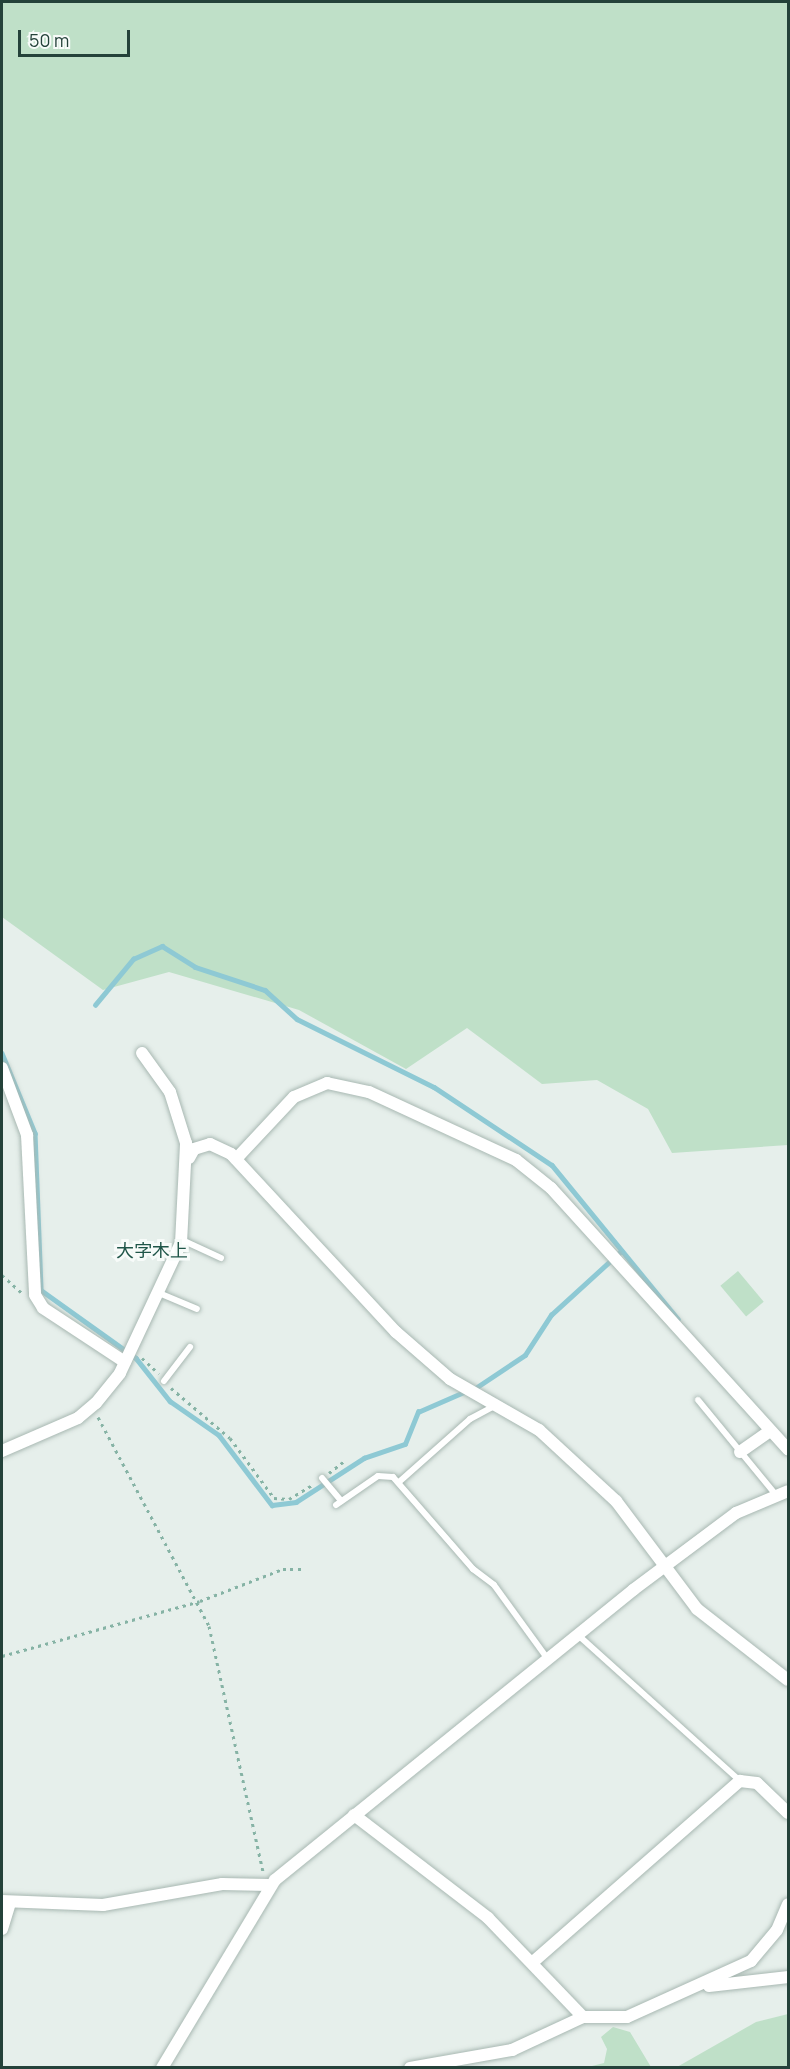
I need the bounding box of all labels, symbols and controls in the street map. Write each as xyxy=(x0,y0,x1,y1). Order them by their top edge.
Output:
scale bar xyxy=(21,18,134,56)
text: 50 m xyxy=(29,28,69,52)
district label: 大字木上 xyxy=(116,1239,188,1261)

